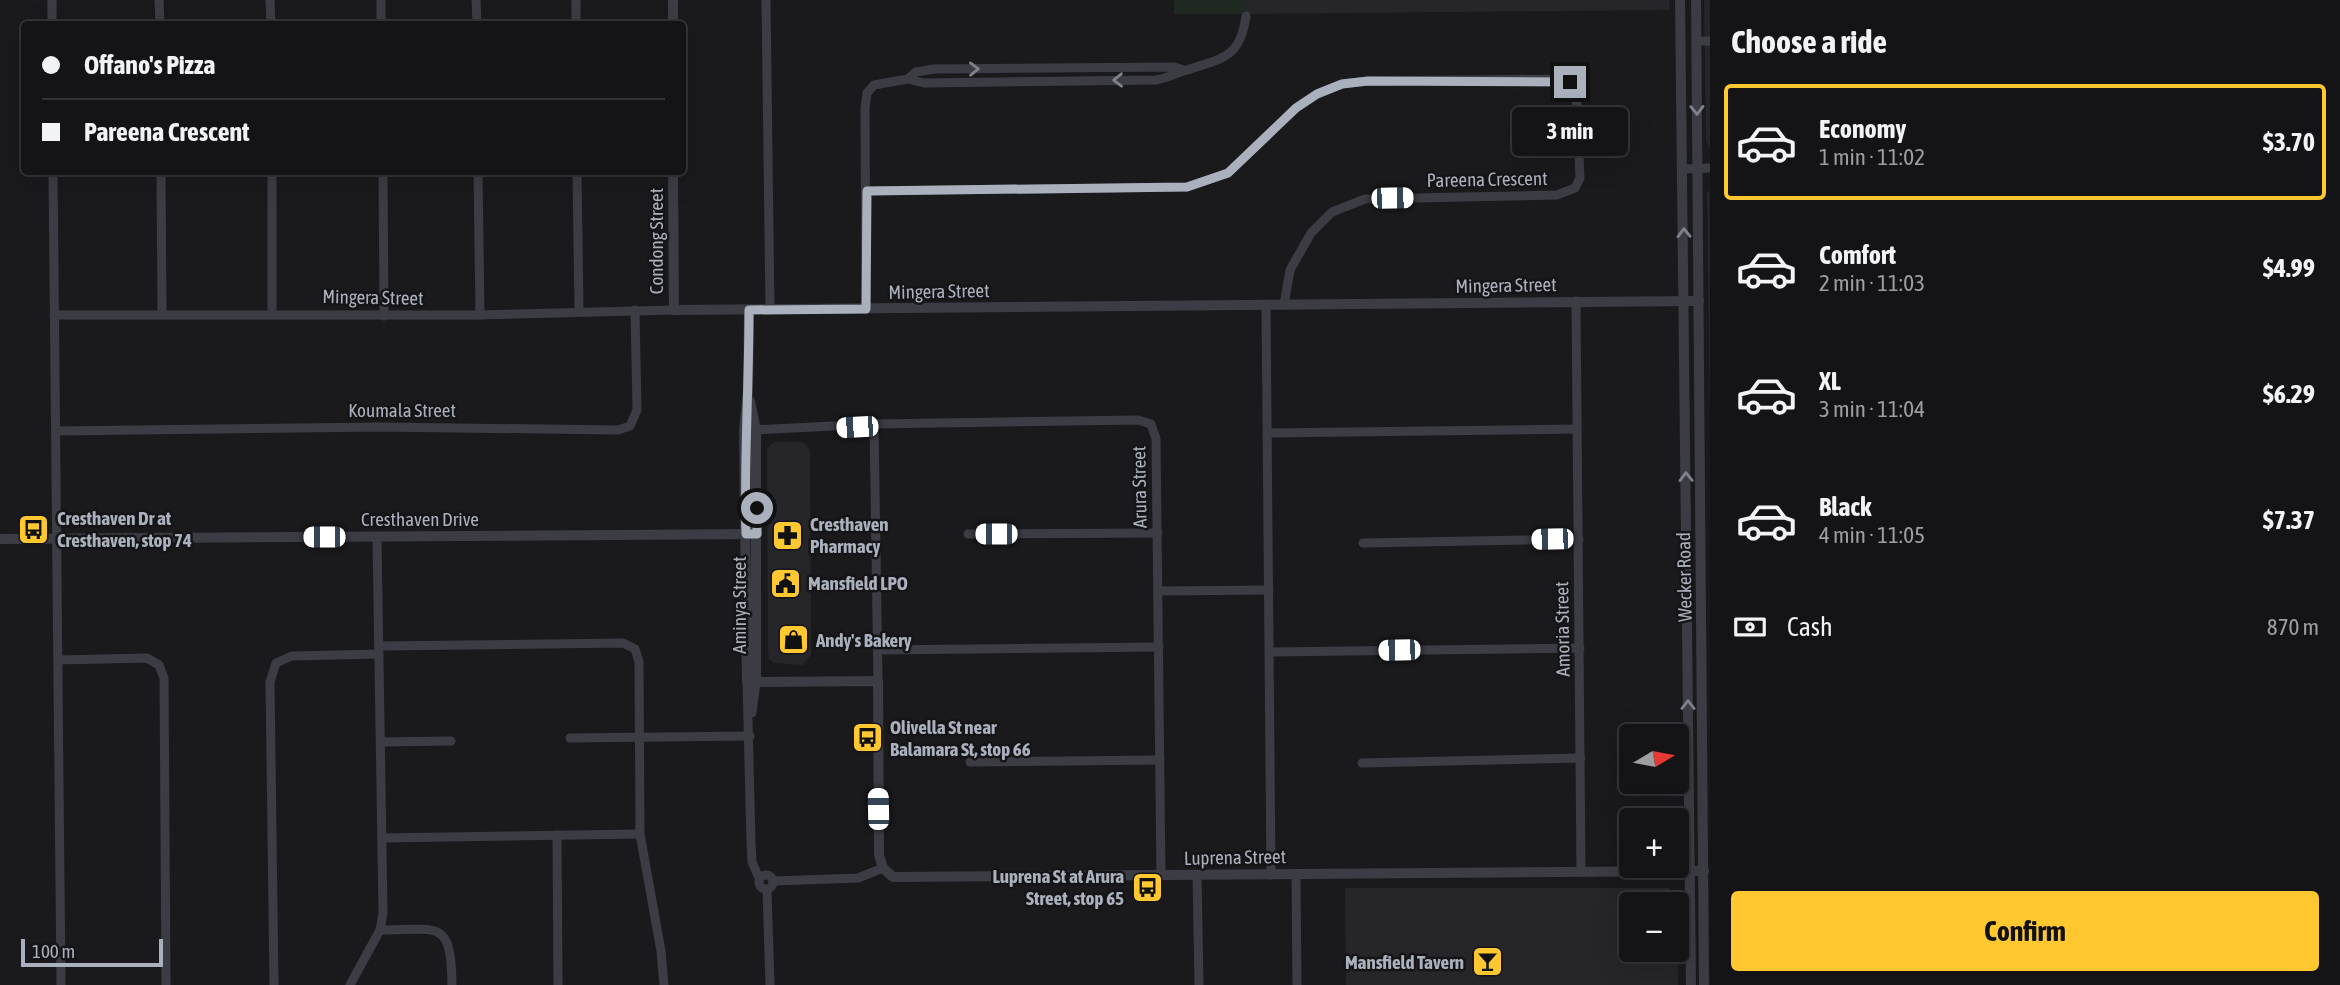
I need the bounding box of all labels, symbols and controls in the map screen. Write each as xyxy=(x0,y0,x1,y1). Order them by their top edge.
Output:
text: Choose a ride xyxy=(1731,23,1887,60)
text: Offano's Pizza xyxy=(84,50,215,80)
one-way arrow xyxy=(968,61,979,76)
route end xyxy=(1554,66,1586,98)
one-way arrow xyxy=(1113,72,1123,88)
one-way arrow xyxy=(1689,105,1705,115)
callout: 3 min xyxy=(1512,106,1628,156)
icon: car xyxy=(1735,111,1798,174)
text: Economy xyxy=(1819,114,1906,144)
text: Pareena Crescent xyxy=(84,117,250,147)
text: 3 min xyxy=(1547,118,1593,144)
text: $3.70 xyxy=(2263,127,2315,157)
text: 1 min · 11:02 xyxy=(1819,144,1925,170)
street label: Pareena Crescent xyxy=(1426,167,1548,191)
car xyxy=(1371,187,1414,209)
street label: Condong Street xyxy=(645,188,667,294)
one-way arrow xyxy=(1676,227,1691,238)
icon: car xyxy=(1735,237,1798,300)
text: Comfort xyxy=(1819,240,1896,270)
text: $4.99 xyxy=(2263,253,2315,283)
text: 2 min · 11:03 xyxy=(1819,270,1925,296)
street label: Mingera Street xyxy=(1455,273,1557,297)
street label: Mingera Street xyxy=(888,279,990,303)
street label: Mingera Street xyxy=(322,285,424,309)
icon: car xyxy=(1735,363,1798,426)
text: XL xyxy=(1819,366,1841,396)
text: $6.29 xyxy=(2263,379,2315,409)
text: 3 min · 11:04 xyxy=(1819,396,1925,422)
street label: Koumala Street xyxy=(348,399,456,421)
car xyxy=(836,415,879,439)
street label: Arura Street xyxy=(1127,446,1151,528)
one-way arrow xyxy=(1678,472,1694,482)
icon: car xyxy=(1735,489,1798,552)
route start xyxy=(741,492,773,524)
text: Black xyxy=(1819,492,1871,522)
text: $7.37 xyxy=(2263,505,2315,535)
place label: Cresthaven Dr at Cresthaven, stop 74 xyxy=(57,507,192,551)
street label: Cresthaven Drive xyxy=(361,508,479,530)
bus stop icon: Cresthaven Dr at Cresthaven, stop 74 xyxy=(17,512,51,546)
place label: Cresthaven Pharmacy xyxy=(810,513,889,557)
pharmacy icon: Cresthaven Pharmacy xyxy=(770,518,804,552)
text: 4 min · 11:05 xyxy=(1819,522,1925,548)
car xyxy=(976,524,1018,545)
car xyxy=(304,527,346,548)
car xyxy=(1531,528,1574,550)
street label: Wecker Road xyxy=(1672,532,1696,622)
street label: Aminya Street xyxy=(728,556,750,654)
public building icon: Mansfield LPO xyxy=(768,566,802,600)
place label: Mansfield LPO xyxy=(808,572,908,594)
street label: Amoria Street xyxy=(1550,581,1574,677)
icon: cash xyxy=(1731,608,1769,646)
text: Cash xyxy=(1787,612,1833,642)
text: 870 m xyxy=(2267,614,2319,640)
shop icon: Andy's Bakery xyxy=(776,623,810,657)
place label: Andy's Bakery xyxy=(815,629,912,651)
car xyxy=(1378,639,1421,661)
one-way arrow xyxy=(1680,699,1696,710)
place label: Olivella St near Balamara St, stop 66 xyxy=(890,716,1031,760)
bus stop icon: Olivella St near Balamara St, stop 66 xyxy=(850,721,884,755)
north arrow xyxy=(1619,724,1689,794)
map controls xyxy=(1619,724,1689,962)
car xyxy=(868,788,889,830)
button: + xyxy=(1619,808,1689,878)
street label: Luprena Street xyxy=(1184,845,1286,869)
place label: Luprena St at Arura Street, stop 65 xyxy=(992,865,1124,909)
bus stop icon: Luprena St at Arura Street, stop 65 xyxy=(1130,870,1164,904)
button: Confirm xyxy=(1731,891,2319,971)
button: − xyxy=(1619,892,1689,962)
scale bar xyxy=(21,936,163,968)
text: 100 m xyxy=(32,940,75,962)
bar icon: Mansfield Tavern xyxy=(1470,945,1504,979)
place label: Mansfield Tavern xyxy=(1345,951,1464,973)

